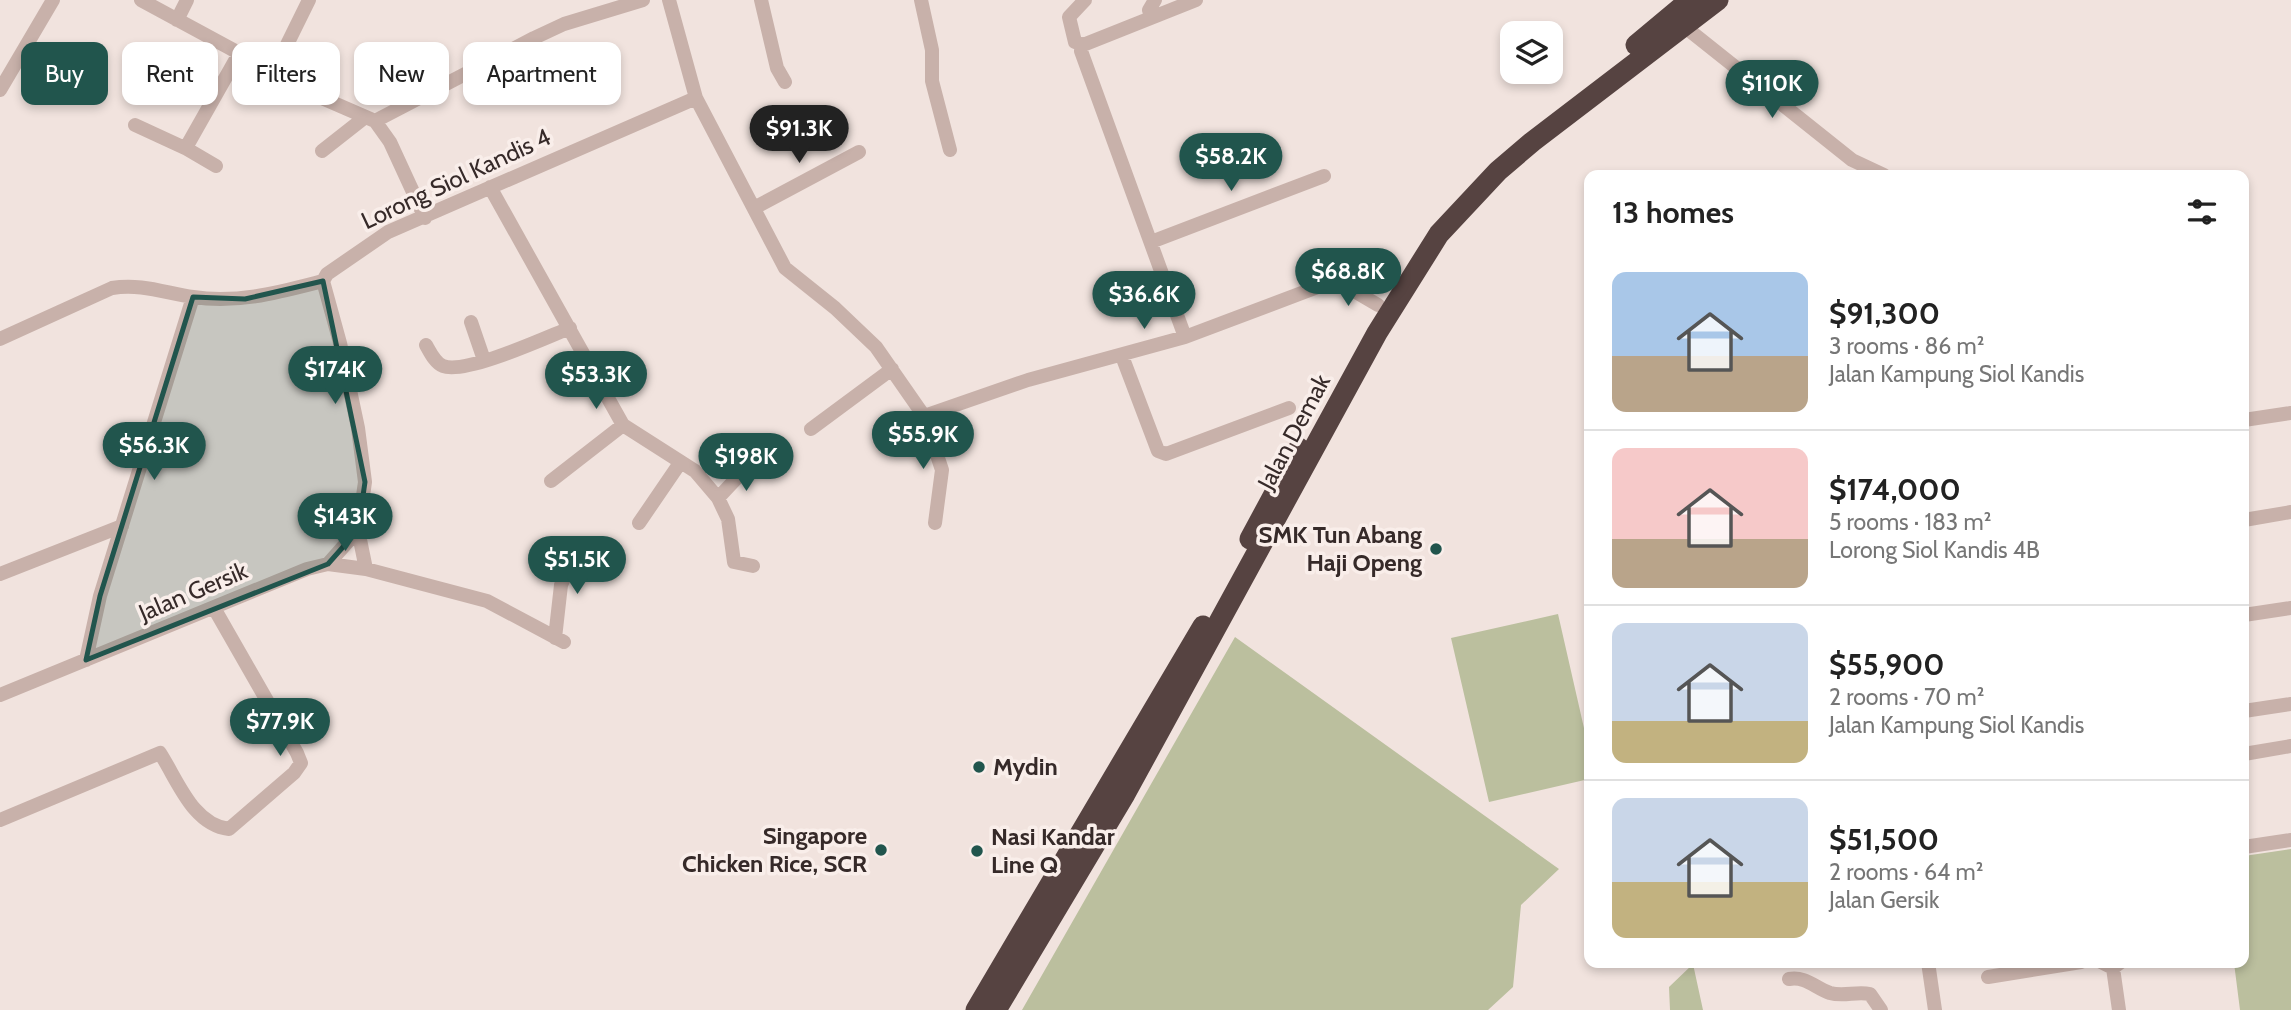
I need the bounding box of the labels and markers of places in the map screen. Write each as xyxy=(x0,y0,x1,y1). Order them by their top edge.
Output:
pin: $110K xyxy=(1723,60,1821,120)
pin: $91.3K xyxy=(742,106,856,165)
pin: $58.2K xyxy=(1174,134,1288,193)
pin: $68.8K xyxy=(1291,248,1405,308)
pin: $36.6K xyxy=(1087,272,1201,331)
pin: $174K xyxy=(286,346,384,406)
pin: $53.3K xyxy=(539,352,653,411)
pin: $55.9K xyxy=(866,412,980,471)
pin: $56.3K xyxy=(97,422,211,482)
pin: $198K xyxy=(697,434,795,493)
pin: $143K xyxy=(296,494,394,553)
place label: SMK Tun Abang Haji Openg xyxy=(1259,520,1422,577)
pin: $51.5K xyxy=(520,536,634,596)
marker: SMK Tun Abang Haji Openg xyxy=(1428,541,1444,557)
pin: $77.9K xyxy=(223,698,337,758)
place label: Mydin xyxy=(993,752,1058,781)
marker: Mydin xyxy=(971,759,987,775)
place label: Singapore Chicken Rice, SCR xyxy=(682,821,867,878)
place label: Nasi Kandar Line Q xyxy=(991,822,1115,879)
marker: Singapore Chicken Rice, SCR xyxy=(873,842,889,858)
marker: Nasi Kandar Line Q xyxy=(969,843,985,859)

